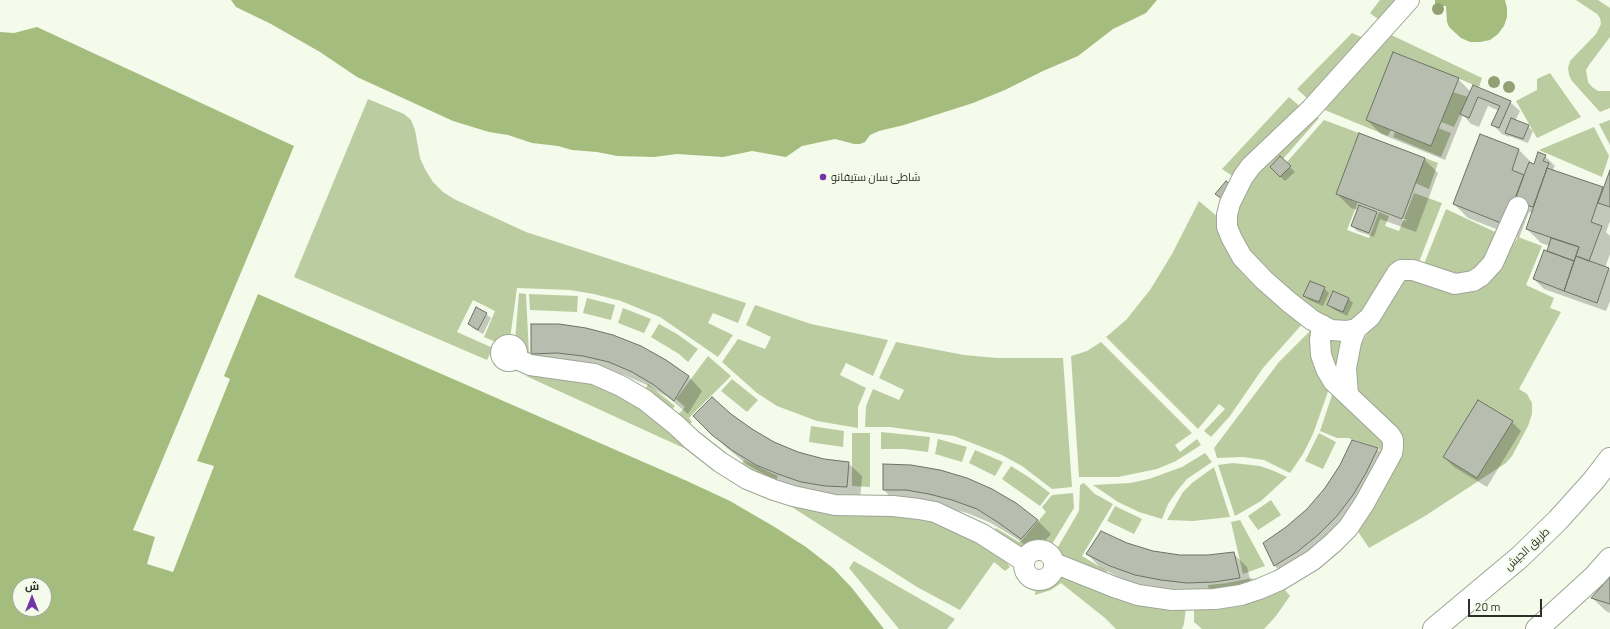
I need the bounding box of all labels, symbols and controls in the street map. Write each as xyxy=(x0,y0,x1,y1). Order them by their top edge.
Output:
place label: شاطئ سان ستيفانو xyxy=(831,170,920,184)
marker: شاطئ سان ستيفانو xyxy=(818,172,828,182)
street label: طريق الجيش xyxy=(1502,525,1552,573)
north arrow xyxy=(12,577,52,617)
text: ش xyxy=(25,579,39,592)
scale bar xyxy=(1470,591,1544,617)
text: 20 m xyxy=(1475,599,1501,613)

